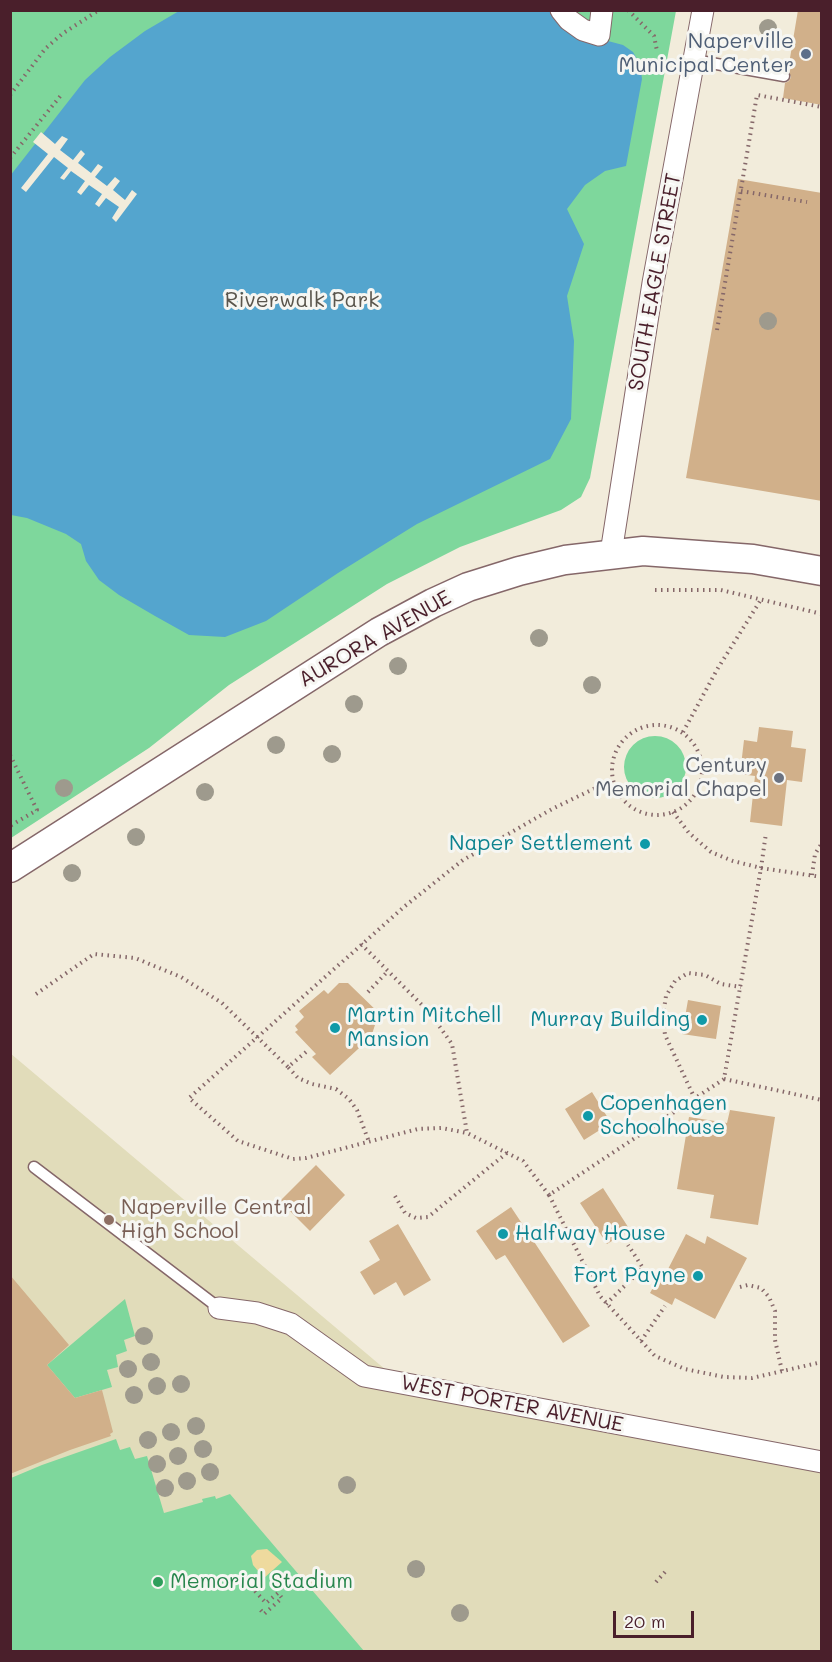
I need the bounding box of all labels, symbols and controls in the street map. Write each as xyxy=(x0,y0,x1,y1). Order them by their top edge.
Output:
place label: Naperville Municipal Center xyxy=(619,29,794,79)
marker: Naperville Municipal Center xyxy=(799,47,813,61)
street label: SOUTH EAGLE STREET xyxy=(623,171,687,393)
park label: Riverwalk Park xyxy=(225,288,379,314)
street label: AURORA AVENUE xyxy=(294,585,456,693)
place label: Century Memorial Chapel xyxy=(595,753,767,803)
marker: Century Memorial Chapel xyxy=(772,771,786,785)
place label: Naper Settlement xyxy=(449,831,633,857)
marker: Naper Settlement xyxy=(638,837,652,851)
place label: Martin Mitchell Mansion xyxy=(347,1003,502,1053)
place label: Murray Building xyxy=(530,1007,690,1033)
marker: Murray Building xyxy=(695,1013,709,1027)
marker: Martin Mitchell Mansion xyxy=(328,1021,342,1035)
place label: Copenhagen Schoolhouse xyxy=(600,1091,727,1141)
marker: Copenhagen Schoolhouse xyxy=(581,1109,595,1123)
place label: Naperville Central High School xyxy=(121,1195,312,1245)
marker: Naperville Central High School xyxy=(102,1213,116,1227)
place label: Halfway House xyxy=(515,1221,666,1247)
marker: Halfway House xyxy=(496,1227,510,1241)
place label: Fort Payne xyxy=(574,1263,686,1289)
marker: Fort Payne xyxy=(691,1269,705,1283)
street label: WEST PORTER AVENUE xyxy=(399,1370,625,1438)
place label: Memorial Stadium xyxy=(170,1569,353,1595)
marker: Memorial Stadium xyxy=(151,1575,165,1589)
scale bar xyxy=(616,1599,697,1637)
text: 20 m xyxy=(624,1609,665,1633)

